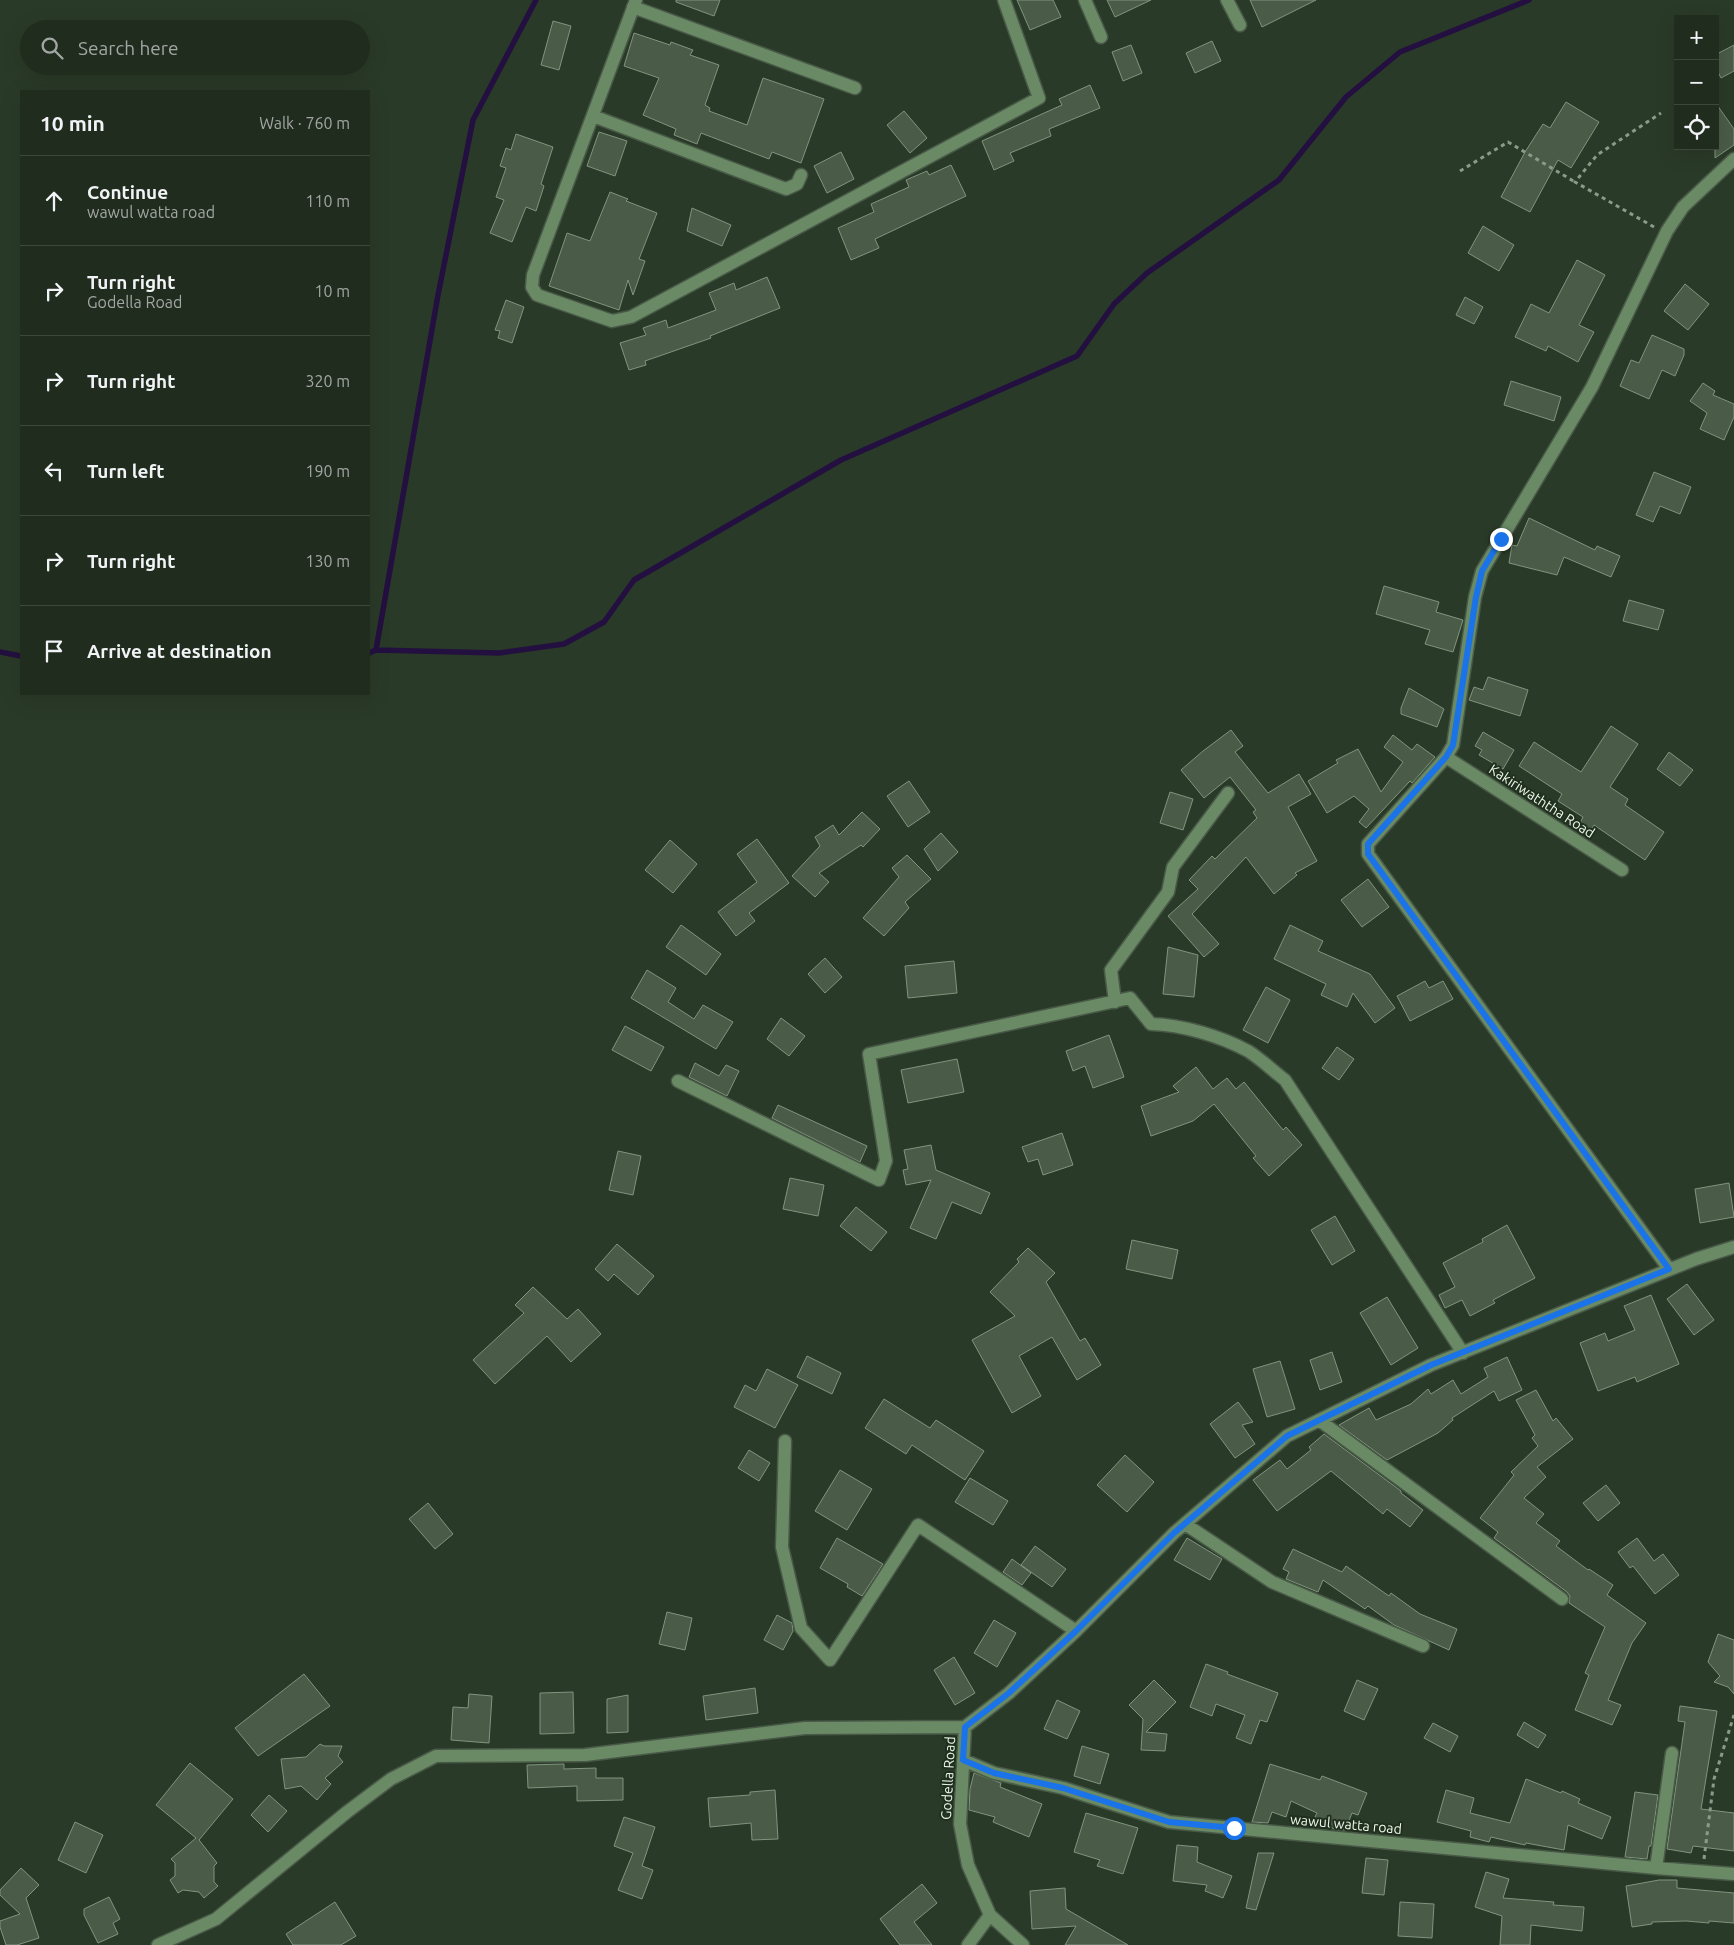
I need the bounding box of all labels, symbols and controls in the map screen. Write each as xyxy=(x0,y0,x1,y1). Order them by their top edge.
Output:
map controls xyxy=(1674,15,1719,150)
button: + xyxy=(1674,15,1719,60)
search box xyxy=(20,20,370,75)
icon: search xyxy=(38,34,66,62)
text: Search here xyxy=(78,37,178,59)
button: − xyxy=(1674,60,1719,105)
button: locate xyxy=(1674,105,1719,150)
text: 10 min xyxy=(40,111,105,135)
text: Walk · 760 m xyxy=(259,114,350,132)
text: Continue xyxy=(87,181,168,203)
icon: ahead xyxy=(40,187,68,215)
text: 110 m xyxy=(305,192,350,210)
text: wawul watta road xyxy=(87,203,215,221)
text: Turn right xyxy=(87,271,175,293)
icon: right xyxy=(40,277,68,305)
text: 10 m xyxy=(314,282,350,300)
text: Godella Road xyxy=(87,293,182,311)
icon: right xyxy=(40,367,68,395)
text: Turn right xyxy=(87,370,175,392)
text: 320 m xyxy=(305,372,350,390)
icon: left xyxy=(40,457,68,485)
text: Turn left xyxy=(87,460,165,482)
text: 190 m xyxy=(305,462,350,480)
route end xyxy=(1490,528,1513,551)
icon: right xyxy=(40,547,68,575)
text: Turn right xyxy=(87,550,175,572)
text: 130 m xyxy=(305,552,350,570)
icon: arrive xyxy=(40,637,68,665)
text: Arrive at destination xyxy=(87,640,272,662)
street label: Kakiriwaththa Road xyxy=(1486,761,1598,841)
street label: Godella Road xyxy=(938,1736,958,1820)
street label: wawul watta road xyxy=(1289,1811,1403,1837)
route start xyxy=(1223,1817,1246,1840)

